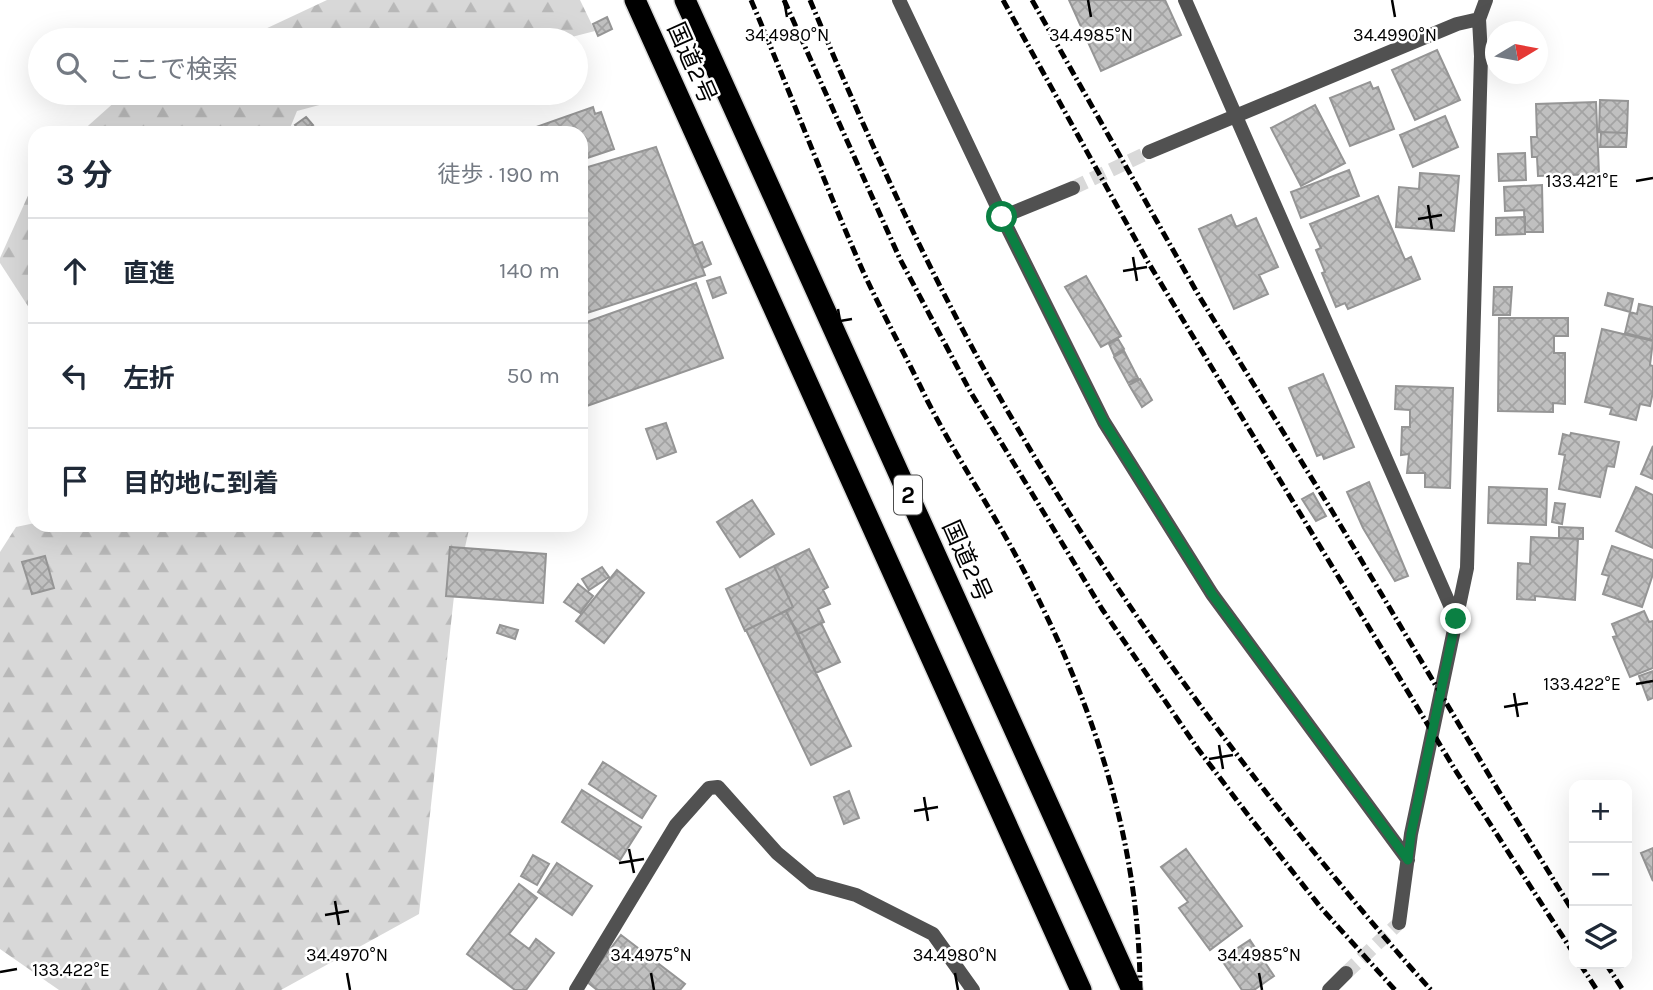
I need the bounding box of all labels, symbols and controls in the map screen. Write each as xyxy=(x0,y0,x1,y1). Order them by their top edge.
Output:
street label: 国道2号 xyxy=(662,18,722,108)
north arrow xyxy=(1485,21,1548,84)
text: 34.4980°N xyxy=(745,24,829,46)
text: 34.4985°N xyxy=(1049,24,1133,46)
text: 34.4990°N xyxy=(1353,24,1437,46)
search box xyxy=(28,28,588,105)
icon: search xyxy=(52,48,90,86)
text: ここで検索 xyxy=(108,54,238,85)
text: 3 分 xyxy=(56,157,112,193)
text: 徒歩 · 190 m xyxy=(437,161,560,188)
text: 133.421°E xyxy=(1545,170,1619,192)
route start xyxy=(986,201,1017,232)
icon: ahead xyxy=(56,252,94,290)
text: 140 m xyxy=(499,257,560,284)
text: 直進 xyxy=(123,258,175,289)
icon: left xyxy=(56,357,94,395)
text: 50 m xyxy=(506,362,560,389)
text: 左折 xyxy=(123,363,175,394)
icon: arrive xyxy=(56,462,94,500)
text: 目的地に到着 xyxy=(123,468,279,499)
road number: 2 xyxy=(894,475,922,514)
street label: 国道2号 xyxy=(937,516,997,606)
route end xyxy=(1440,603,1471,634)
text: 133.422°E xyxy=(1543,673,1621,695)
map controls xyxy=(1569,780,1632,969)
button: + xyxy=(1569,780,1632,843)
button: − xyxy=(1569,843,1632,906)
button: layers xyxy=(1569,906,1632,969)
text: 34.4970°N xyxy=(306,944,388,966)
text: 34.4975°N xyxy=(610,944,692,966)
text: 34.4980°N xyxy=(913,944,997,966)
text: 34.4985°N xyxy=(1217,944,1301,966)
text: 133.422°E xyxy=(32,959,110,981)

